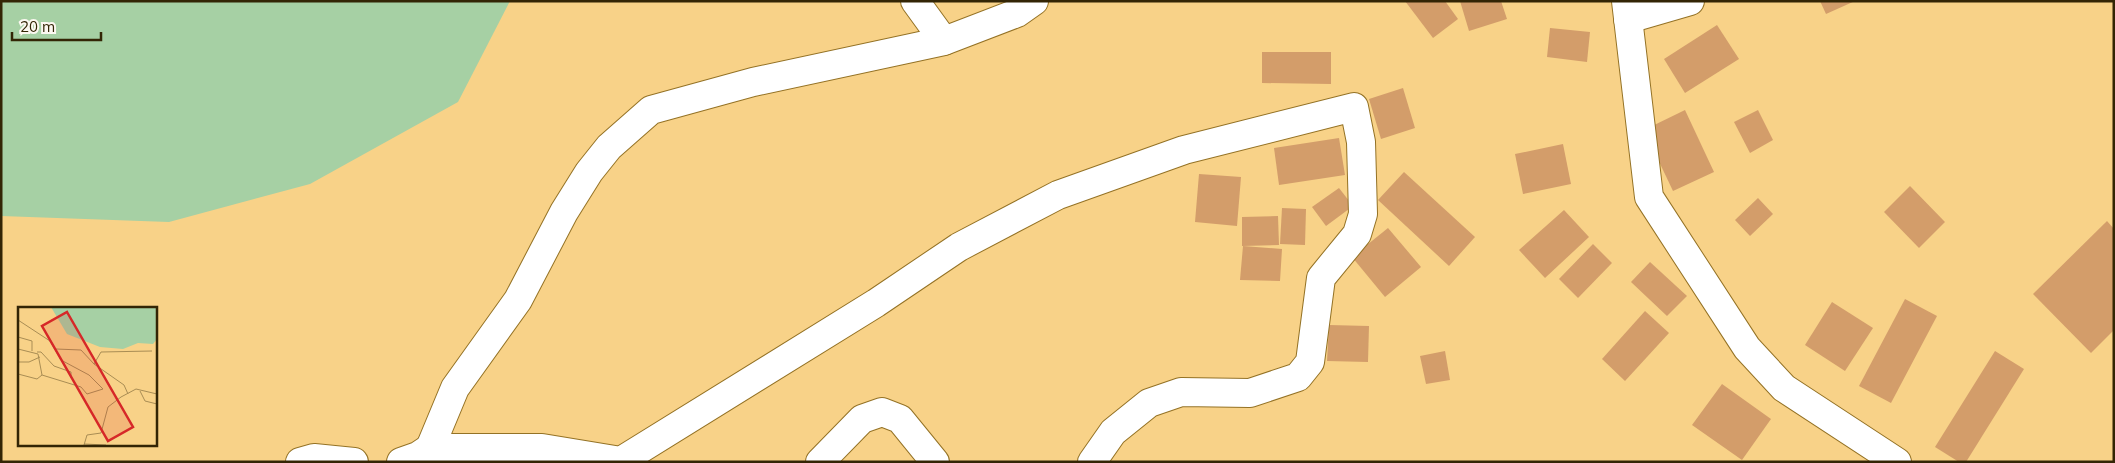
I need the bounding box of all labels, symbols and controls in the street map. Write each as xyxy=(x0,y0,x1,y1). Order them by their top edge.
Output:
scale bar xyxy=(12,10,101,42)
text: 20 m xyxy=(20,17,55,36)
inset map xyxy=(18,307,156,446)

